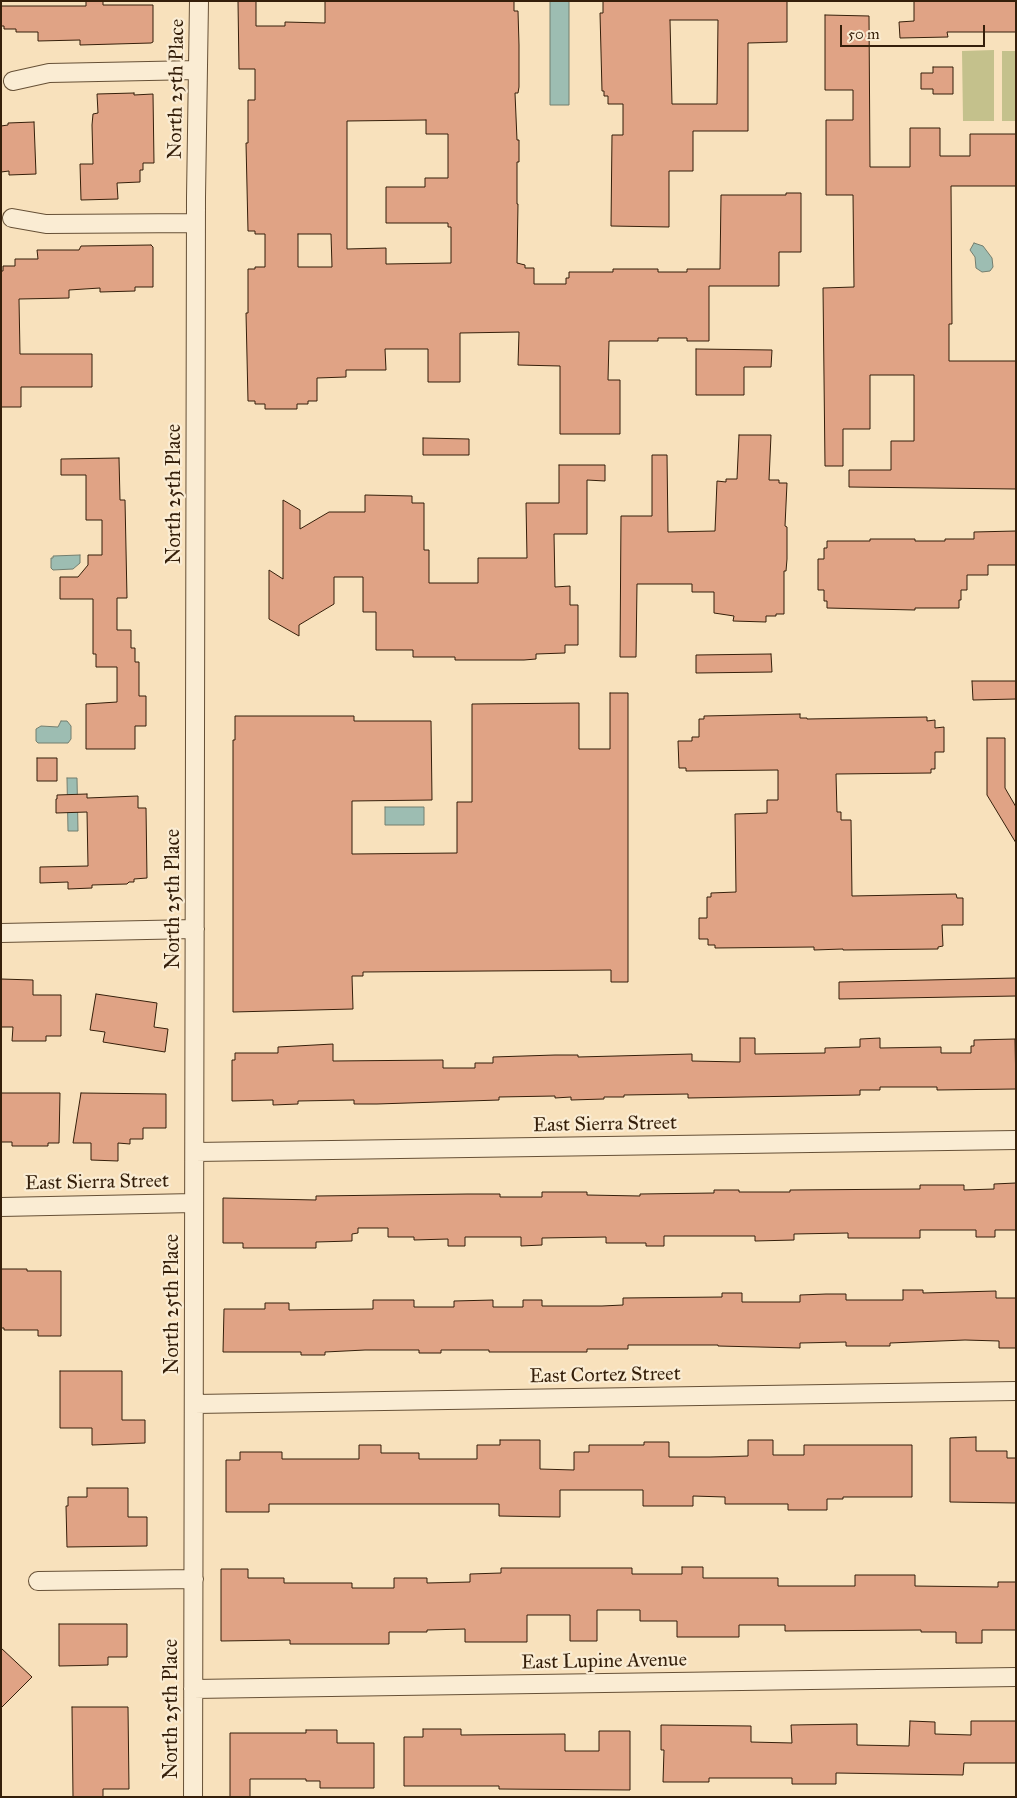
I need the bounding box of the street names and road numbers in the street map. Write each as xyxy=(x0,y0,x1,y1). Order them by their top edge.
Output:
street label: North 25th Place xyxy=(164,19,190,159)
street label: North 25th Place xyxy=(163,424,187,564)
street label: North 25th Place xyxy=(162,829,186,969)
street label: East Sierra Street xyxy=(533,1112,677,1138)
street label: East Sierra Street xyxy=(25,1170,169,1196)
street label: North 25th Place xyxy=(161,1234,185,1374)
street label: East Cortez Street xyxy=(529,1363,681,1389)
street label: North 25th Place xyxy=(160,1639,184,1779)
street label: East Lupine Avenue xyxy=(521,1649,687,1675)

